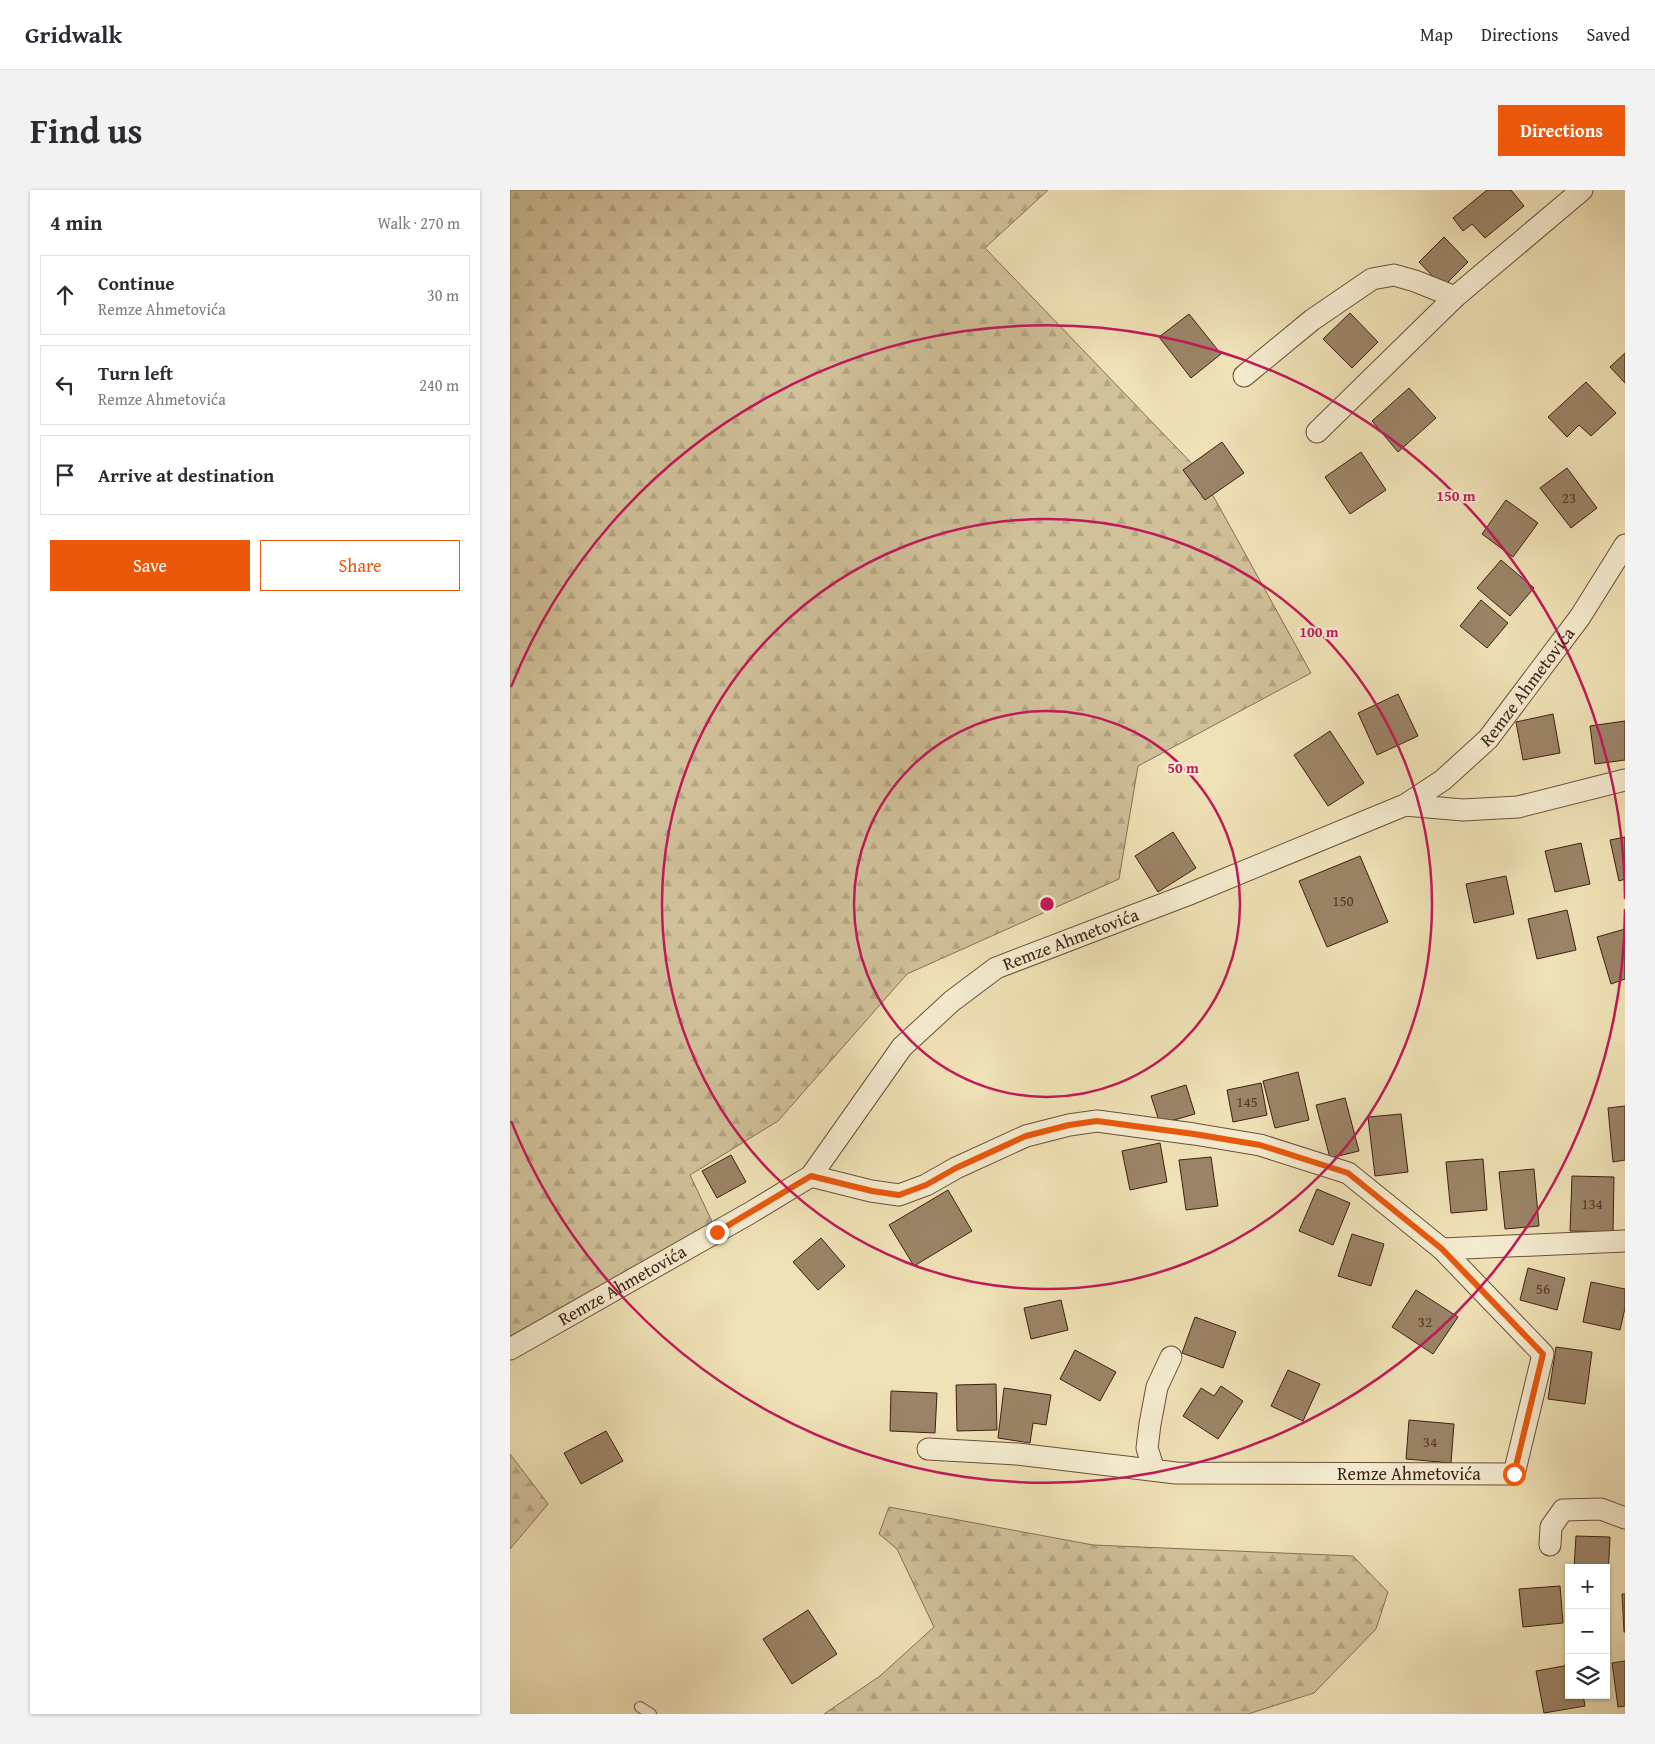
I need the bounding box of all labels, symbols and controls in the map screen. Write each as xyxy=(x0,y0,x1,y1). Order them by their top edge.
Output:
text: Gridwalk xyxy=(25,17,122,52)
text: Map xyxy=(1420,21,1453,48)
text: Directions xyxy=(1481,21,1558,48)
text: Saved xyxy=(1586,21,1630,48)
text: Find us xyxy=(30,105,143,156)
button: Directions xyxy=(1498,105,1625,156)
text: 4 min xyxy=(50,207,102,238)
text: Walk · 270 m xyxy=(377,211,460,235)
text: Continue xyxy=(98,269,175,297)
icon: ahead xyxy=(51,281,79,309)
text: 30 m xyxy=(427,283,459,307)
text: Remze Ahmetovića xyxy=(98,297,226,321)
text: Turn left xyxy=(98,359,173,387)
icon: left xyxy=(51,371,79,399)
text: 240 m xyxy=(419,373,459,397)
text: Remze Ahmetovića xyxy=(98,387,226,411)
icon: arrive xyxy=(51,461,79,489)
text: Arrive at destination xyxy=(98,461,274,489)
text: 150 m xyxy=(1436,485,1476,506)
house number: 23 xyxy=(1562,487,1576,508)
button: Save xyxy=(50,540,250,591)
button: Share xyxy=(260,540,460,591)
text: 100 m xyxy=(1299,621,1339,642)
street label: Remze Ahmetovića xyxy=(1474,621,1581,753)
text: 50 m xyxy=(1167,757,1199,778)
house number: 150 xyxy=(1332,890,1354,911)
centre of rings xyxy=(1038,895,1056,913)
street label: Remze Ahmetovića xyxy=(999,901,1143,977)
house number: 145 xyxy=(1236,1091,1258,1112)
house number: 134 xyxy=(1581,1193,1603,1214)
route end xyxy=(706,1221,729,1244)
street label: Remze Ahmetovića xyxy=(553,1238,692,1332)
house number: 56 xyxy=(1536,1278,1550,1299)
house number: 32 xyxy=(1418,1311,1432,1332)
house number: 34 xyxy=(1423,1431,1437,1452)
street label: Remze Ahmetovića xyxy=(1337,1460,1481,1487)
route start xyxy=(1503,1463,1526,1486)
map controls xyxy=(1565,1564,1610,1699)
button: + xyxy=(1565,1564,1610,1609)
button: − xyxy=(1565,1609,1610,1654)
button: layers xyxy=(1565,1654,1610,1699)

